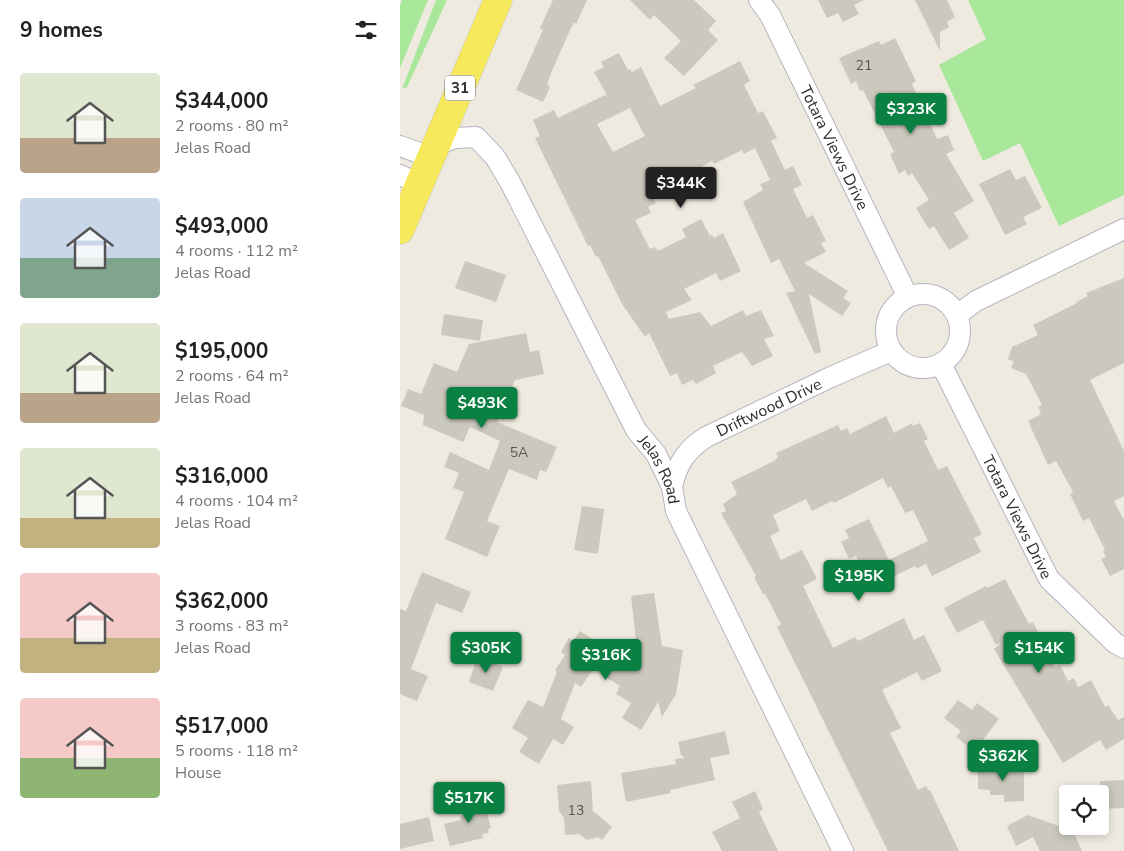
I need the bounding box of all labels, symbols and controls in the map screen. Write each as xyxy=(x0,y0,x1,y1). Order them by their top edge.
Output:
text: 9 homes xyxy=(20,16,103,44)
icon: filters xyxy=(352,16,380,44)
house number: 21 xyxy=(856,56,872,75)
road number: 31 xyxy=(445,76,475,100)
street label: Totara Views Drive xyxy=(794,82,874,214)
text: $344,000 xyxy=(175,87,268,115)
pin: $323K xyxy=(876,92,946,135)
icon: home xyxy=(60,93,120,153)
text: $323K xyxy=(886,98,936,120)
text: 2 rooms · 80 m² xyxy=(175,115,288,137)
text: Jelas Road xyxy=(175,137,251,159)
pin: $344K xyxy=(646,166,716,209)
text: $344K xyxy=(656,172,706,194)
text: $493,000 xyxy=(175,212,268,240)
icon: home xyxy=(60,218,120,278)
text: 4 rooms · 112 m² xyxy=(175,240,298,262)
text: Jelas Road xyxy=(175,262,251,284)
text: $195,000 xyxy=(175,337,268,365)
icon: home xyxy=(60,343,120,403)
text: 2 rooms · 64 m² xyxy=(175,365,288,387)
street label: Driftwood Drive xyxy=(713,373,826,442)
pin: $493K xyxy=(447,386,517,429)
text: Jelas Road xyxy=(175,387,251,409)
text: $493K xyxy=(457,392,507,414)
street label: Jelas Road xyxy=(632,430,685,506)
house number: 5A xyxy=(510,443,528,462)
street label: Totara Views Drive xyxy=(977,452,1057,583)
text: $316,000 xyxy=(175,462,268,490)
icon: home xyxy=(60,468,120,528)
text: 4 rooms · 104 m² xyxy=(175,490,298,512)
text: Jelas Road xyxy=(175,512,251,534)
pin: $195K xyxy=(824,560,894,602)
text: $195K xyxy=(834,565,884,587)
text: $362,000 xyxy=(175,587,268,615)
icon: home xyxy=(60,593,120,653)
text: 3 rooms · 83 m² xyxy=(175,615,288,637)
pin: $305K xyxy=(451,632,521,674)
pin: $154K xyxy=(1004,632,1074,674)
text: Jelas Road xyxy=(175,637,251,659)
text: $305K xyxy=(461,637,511,659)
text: $154K xyxy=(1014,637,1064,659)
pin: $316K xyxy=(571,638,641,681)
text: $316K xyxy=(581,644,631,666)
text: $517,000 xyxy=(175,712,268,740)
icon: home xyxy=(60,718,120,778)
text: 5 rooms · 118 m² xyxy=(175,740,298,762)
pin: $362K xyxy=(968,740,1038,782)
text: $362K xyxy=(978,745,1028,767)
text: House xyxy=(175,762,221,784)
pin: $517K xyxy=(434,782,504,824)
map controls xyxy=(1059,785,1109,835)
button: locate xyxy=(1059,785,1109,835)
text: $517K xyxy=(444,787,494,809)
house number: 13 xyxy=(568,801,584,820)

